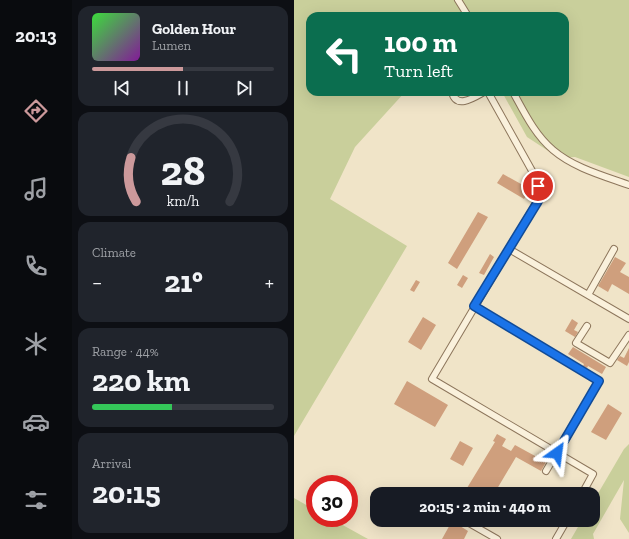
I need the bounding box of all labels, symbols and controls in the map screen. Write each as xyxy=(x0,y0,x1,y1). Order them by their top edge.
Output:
text: Golden Hour xyxy=(152,20,236,38)
text: 20:13 xyxy=(15,25,57,47)
text: 100 m xyxy=(384,26,457,59)
icon: left xyxy=(318,28,370,80)
text: Lumen xyxy=(152,38,191,53)
text: Turn left xyxy=(384,60,453,82)
icon: previous xyxy=(111,77,133,99)
icon: pause xyxy=(172,77,194,99)
icon: next xyxy=(233,77,255,99)
icon: directions xyxy=(22,97,50,125)
text: 28 xyxy=(161,146,205,196)
pin xyxy=(521,169,555,203)
icon: music xyxy=(22,175,50,203)
icon: arrive xyxy=(527,175,549,197)
text: km/h xyxy=(167,192,199,209)
text: Climate xyxy=(92,245,136,260)
icon: phone xyxy=(22,252,50,280)
text: 21° xyxy=(164,264,203,300)
text: − xyxy=(92,269,102,296)
text: + xyxy=(265,269,274,296)
icon: climate xyxy=(22,330,50,358)
text: Range · 44% xyxy=(92,344,159,359)
text: 220 km xyxy=(92,363,190,399)
icon: car xyxy=(22,408,50,436)
position arrow xyxy=(536,432,578,474)
text: Arrival xyxy=(92,456,131,471)
text: 20:15 xyxy=(92,475,161,511)
speed limit sign: 30 xyxy=(306,475,358,527)
icon: filters xyxy=(22,486,50,514)
text: 20:15 · 2 min · 440 m xyxy=(419,498,551,516)

